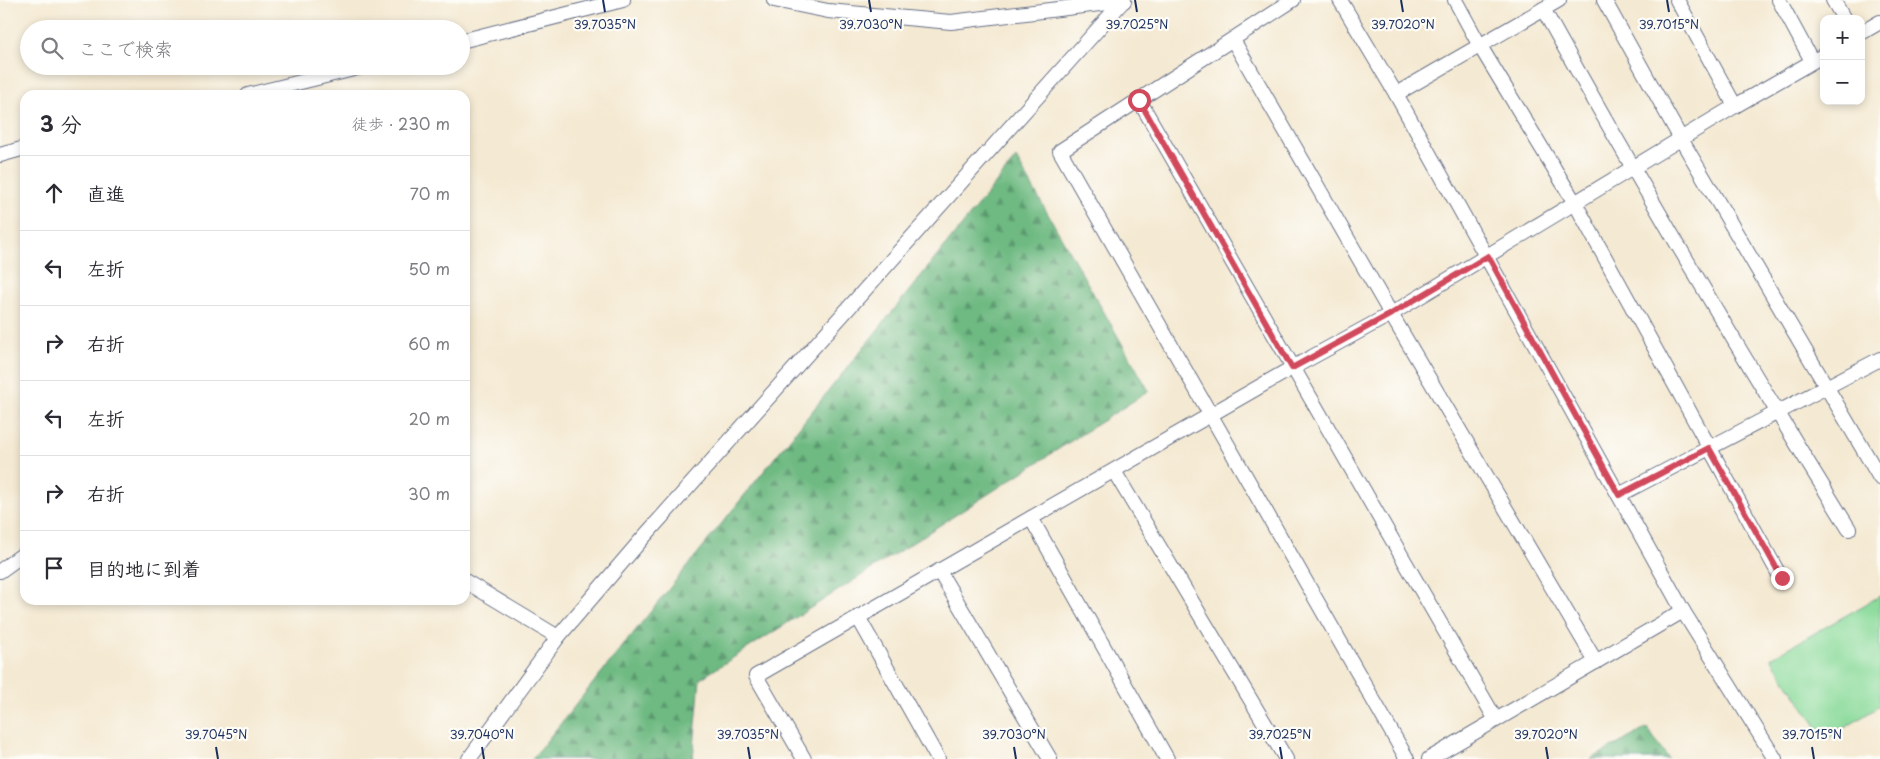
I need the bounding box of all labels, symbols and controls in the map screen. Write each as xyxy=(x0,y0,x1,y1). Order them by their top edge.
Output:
text: 39.7035°N xyxy=(574,15,636,33)
text: 39.7030°N xyxy=(839,15,903,33)
text: 39.7025°N xyxy=(1105,15,1169,33)
text: 39.7020°N xyxy=(1371,15,1435,33)
text: 39.7015°N xyxy=(1639,15,1699,33)
map controls xyxy=(1820,15,1865,105)
button: + xyxy=(1820,15,1865,60)
search box xyxy=(20,20,470,75)
icon: search xyxy=(38,34,66,62)
text: ここで検索 xyxy=(78,34,173,62)
button: − xyxy=(1820,60,1865,105)
route start xyxy=(1128,89,1151,112)
text: 3 分 xyxy=(40,107,82,139)
text: 徒歩 · 230 m xyxy=(352,111,450,135)
icon: ahead xyxy=(40,179,68,207)
text: 直進 xyxy=(87,179,125,207)
text: 70 m xyxy=(410,181,450,205)
icon: left xyxy=(40,254,68,282)
text: 左折 xyxy=(87,254,125,282)
text: 50 m xyxy=(409,256,450,280)
icon: right xyxy=(40,329,68,357)
text: 右折 xyxy=(87,329,125,357)
text: 60 m xyxy=(408,331,450,355)
icon: left xyxy=(40,404,68,432)
text: 左折 xyxy=(87,404,125,432)
text: 20 m xyxy=(409,406,450,430)
icon: right xyxy=(40,479,68,507)
text: 右折 xyxy=(87,479,125,507)
text: 30 m xyxy=(408,481,450,505)
icon: arrive xyxy=(40,554,68,582)
text: 目的地に到着 xyxy=(87,554,201,582)
route end xyxy=(1771,567,1794,590)
text: 39.7045°N xyxy=(185,725,247,743)
text: 39.7040°N xyxy=(450,725,514,743)
text: 39.7035°N xyxy=(717,725,779,743)
text: 39.7030°N xyxy=(982,725,1046,743)
text: 39.7025°N xyxy=(1248,725,1312,743)
text: 39.7020°N xyxy=(1514,725,1578,743)
text: 39.7015°N xyxy=(1782,725,1842,743)

